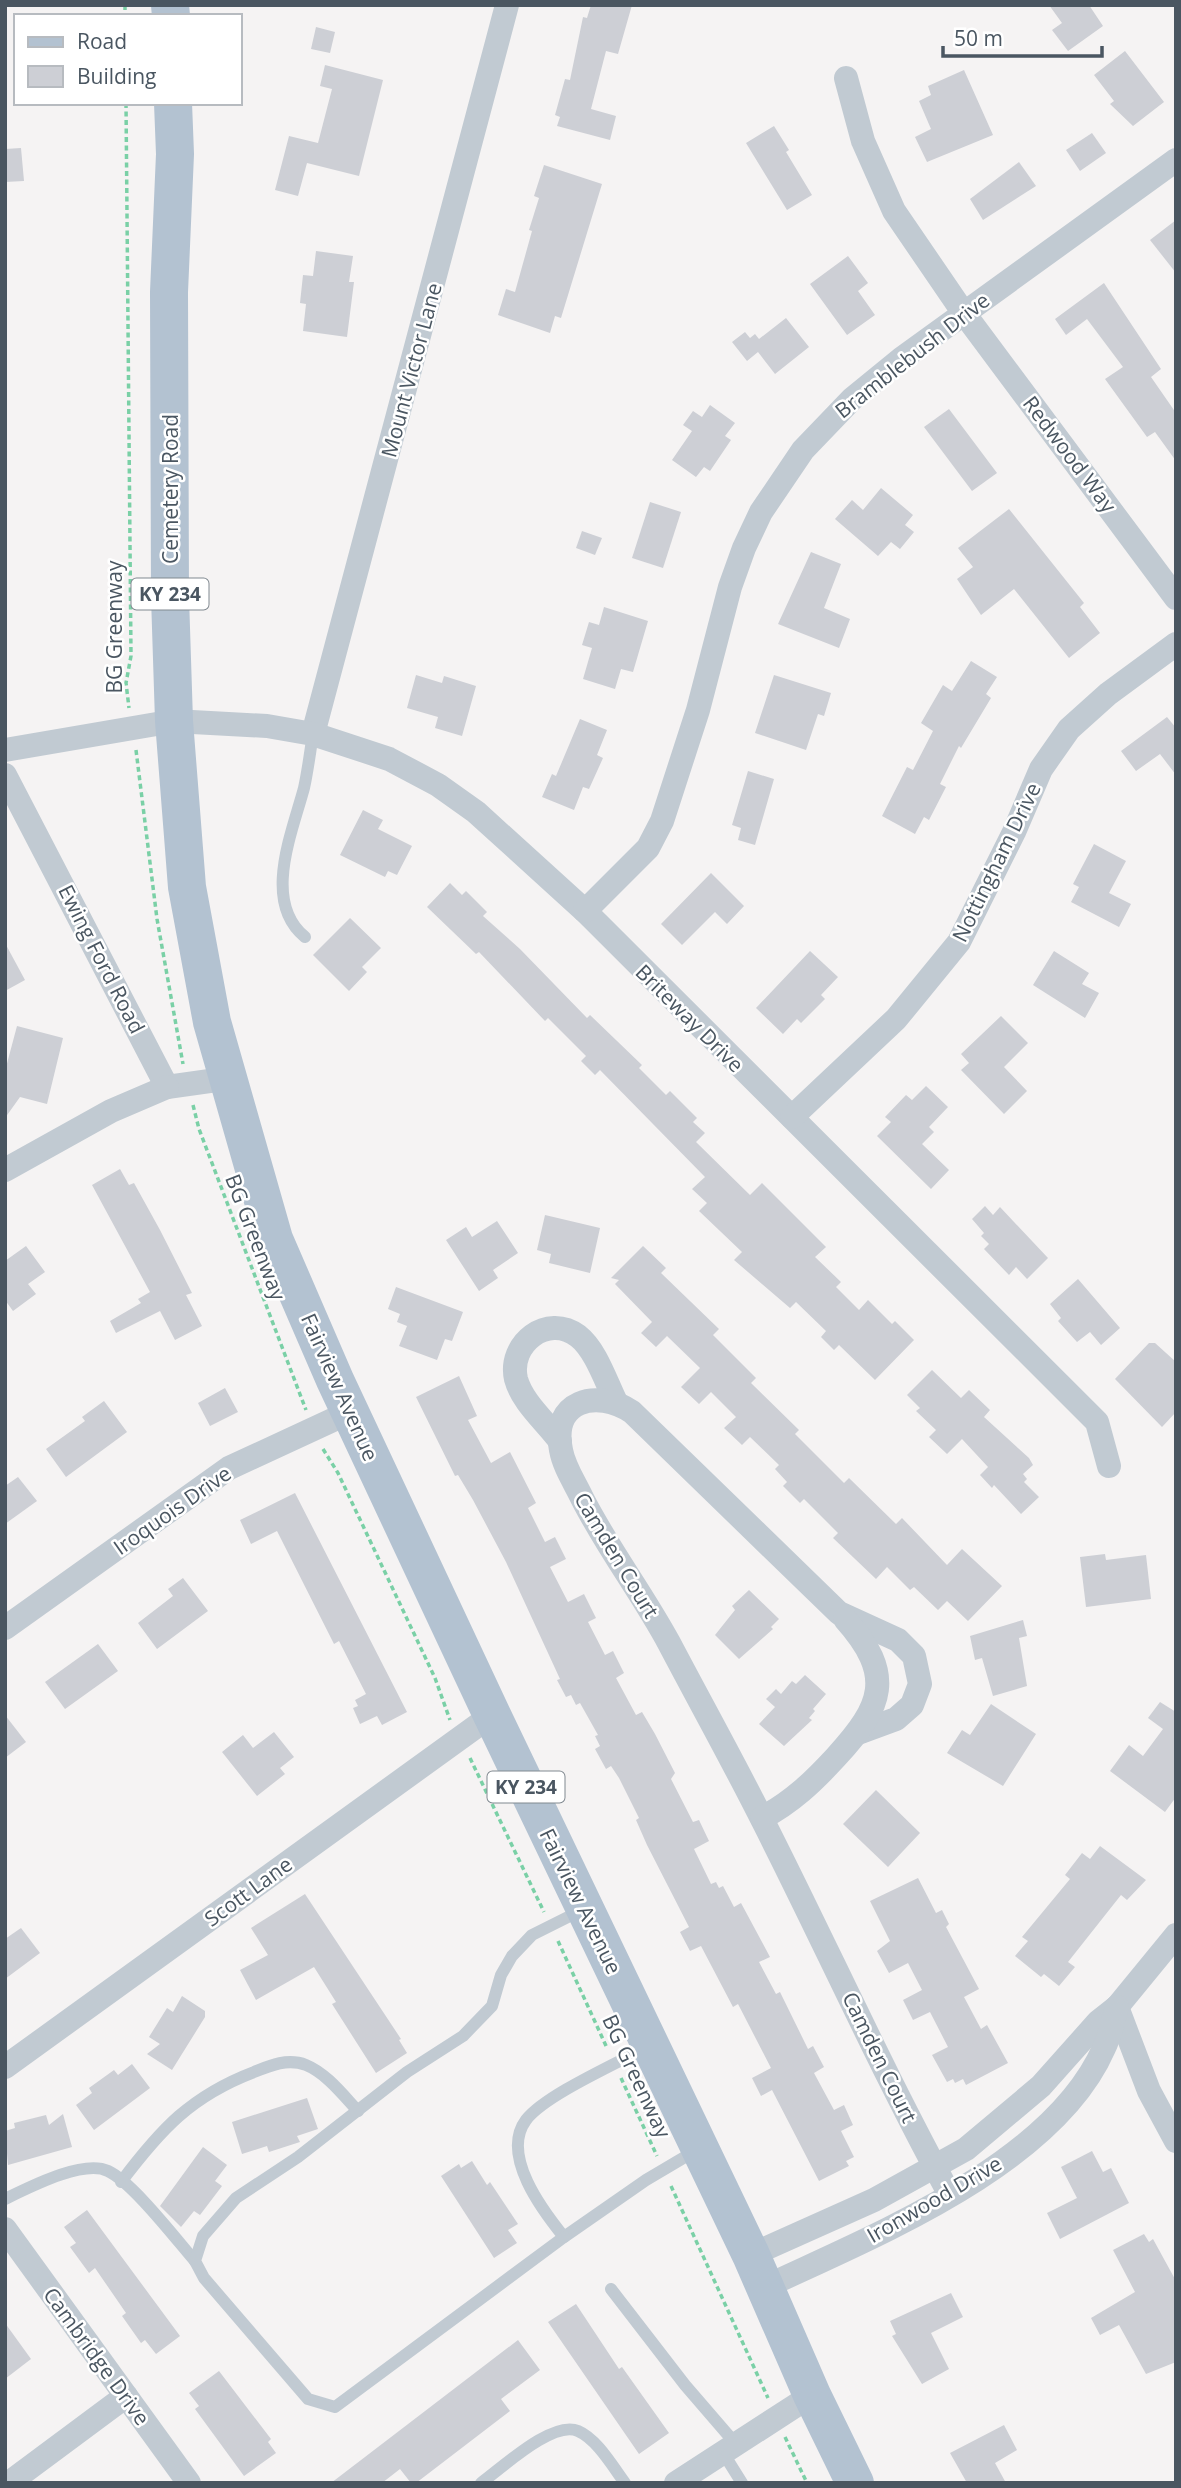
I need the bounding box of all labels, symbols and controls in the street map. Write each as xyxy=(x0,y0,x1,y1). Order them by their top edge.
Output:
legend xyxy=(14,14,242,105)
scale bar xyxy=(943,14,1102,58)
text: 50 m xyxy=(954,24,1003,52)
text: Road xyxy=(77,27,127,55)
text: Building xyxy=(77,62,156,90)
street label: Mount Victor Lane xyxy=(374,280,448,460)
street label: Bramblebush Drive xyxy=(829,286,995,424)
street label: Redwood Way xyxy=(1017,390,1123,518)
street label: Cemetery Road xyxy=(156,414,184,564)
street label: BG Greenway xyxy=(100,560,128,694)
road number: KY 234 xyxy=(132,579,208,610)
street label: Nottingham Drive xyxy=(945,778,1047,946)
street label: Ewing Ford Road xyxy=(52,880,152,1038)
street label: Briteway Drive xyxy=(630,958,750,1078)
street label: BG Greenway xyxy=(219,1170,293,1305)
street label: Fairview Avenue xyxy=(295,1309,385,1465)
street label: Iroquois Drive xyxy=(108,1459,236,1561)
street label: Camden Court xyxy=(568,1487,666,1623)
road number: KY 234 xyxy=(488,1772,564,1802)
street label: Fairview Avenue xyxy=(534,1823,628,1979)
street label: Scott Lane xyxy=(199,1850,297,1932)
street label: Camden Court xyxy=(836,1987,924,2127)
street label: BG Greenway xyxy=(596,2010,678,2143)
street label: Ironwood Drive xyxy=(862,2149,1006,2249)
street label: Cambridge Drive xyxy=(37,2281,157,2431)

